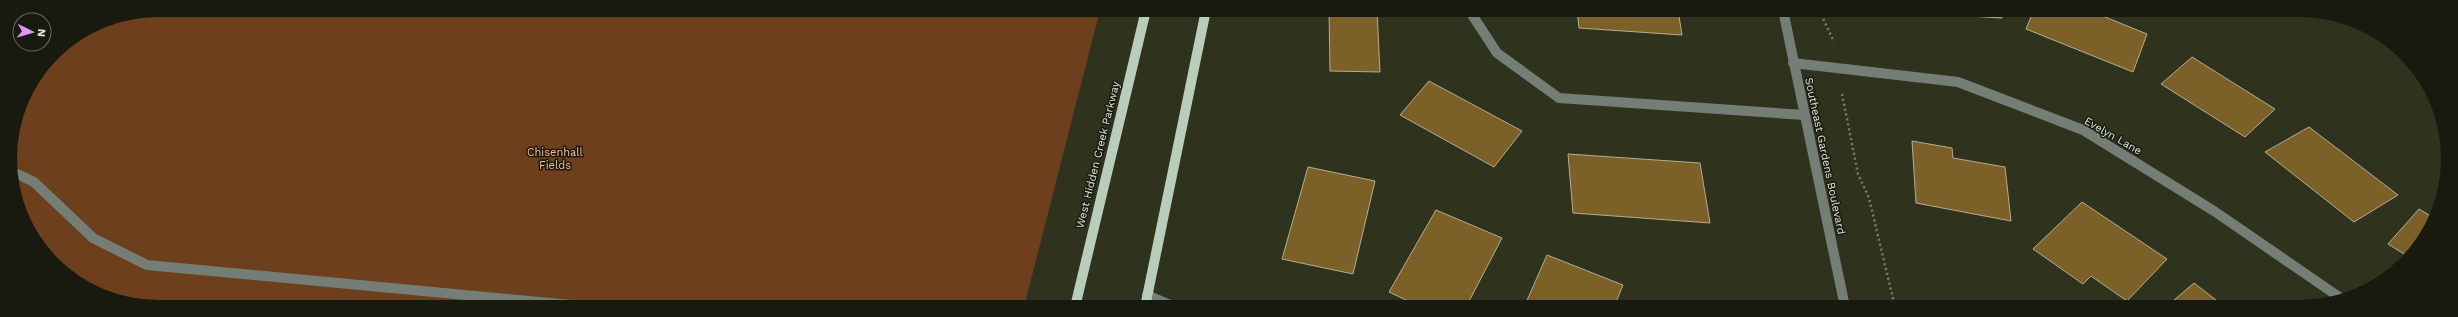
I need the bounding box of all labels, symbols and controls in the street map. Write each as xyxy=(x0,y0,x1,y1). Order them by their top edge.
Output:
north arrow xyxy=(12,12,52,52)
text: N xyxy=(35,28,48,37)
street label: Southeast Gardens Boulevard xyxy=(1802,76,1848,236)
street label: West Hidden Creek Parkway xyxy=(1073,80,1123,230)
street label: Evelyn Lane xyxy=(2082,114,2144,158)
park label: Chisenhall Fields xyxy=(527,146,584,172)

